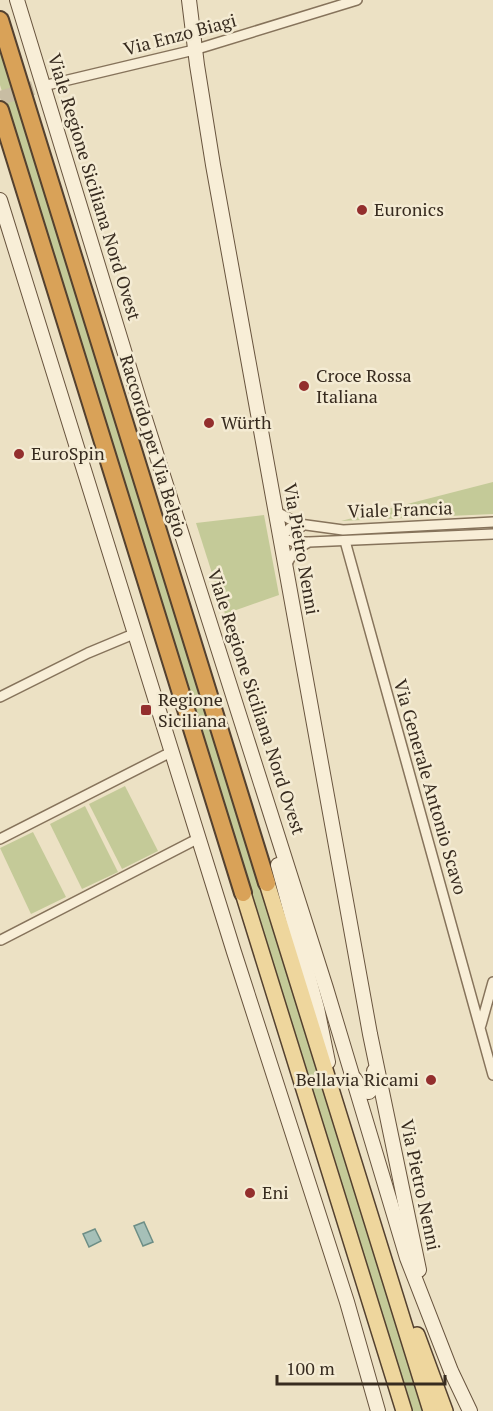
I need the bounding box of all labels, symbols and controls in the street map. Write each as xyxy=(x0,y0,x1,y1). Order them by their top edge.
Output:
street label: Via Enzo Biagi xyxy=(121,7,239,61)
street label: Viale Regione Siciliana Nord Ovest xyxy=(43,50,147,323)
place label: Euronics xyxy=(374,197,444,221)
marker: Euronics xyxy=(355,203,369,217)
street label: Raccordo per Via Belgio xyxy=(115,352,193,540)
place label: Croce Rossa Italiana xyxy=(316,363,412,408)
marker: Croce Rossa Italiana xyxy=(297,379,311,393)
place label: Würth xyxy=(221,410,272,434)
marker: Würth xyxy=(202,416,216,430)
place label: EuroSpin xyxy=(31,441,105,465)
marker: EuroSpin xyxy=(12,447,26,461)
street label: Via Pietro Nenni xyxy=(279,481,325,617)
street label: Viale Francia xyxy=(347,495,453,523)
street label: Viale Regione Siciliana Nord Ovest xyxy=(203,566,311,838)
street label: Via Generale Antonio Scavo xyxy=(389,676,473,897)
place label: Regione Siciliana xyxy=(158,687,227,732)
marker: Regione Siciliana xyxy=(139,703,153,717)
place label: Bellavia Ricami xyxy=(296,1067,419,1091)
marker: Bellavia Ricami xyxy=(424,1073,438,1087)
street label: Via Pietro Nenni xyxy=(395,1117,447,1253)
place label: Eni xyxy=(262,1180,289,1204)
marker: Eni xyxy=(243,1186,257,1200)
scale bar xyxy=(277,1348,445,1386)
text: 100 m xyxy=(286,1356,335,1380)

